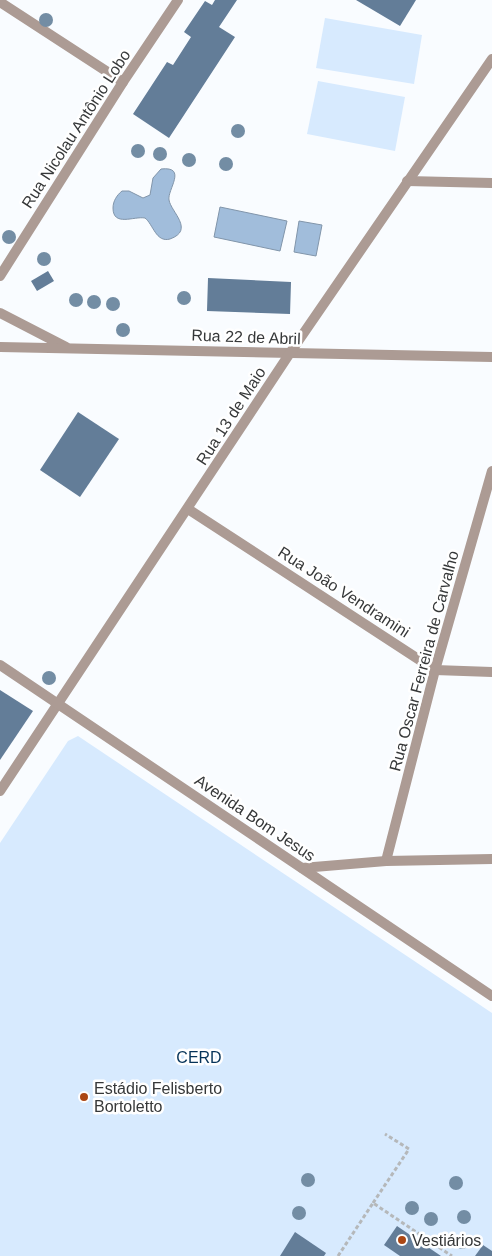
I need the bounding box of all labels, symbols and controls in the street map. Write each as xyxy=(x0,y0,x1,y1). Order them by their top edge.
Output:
street label: Rua Nicolau Antônio Lobo xyxy=(18,47,134,211)
street label: Rua 22 de Abril xyxy=(191,327,301,347)
street label: Rua 13 de Maio xyxy=(193,364,269,468)
street label: Rua João Vendramini xyxy=(275,543,413,641)
street label: Rua Oscar Ferreira de Carvalho xyxy=(386,549,462,773)
street label: Avenida Bom Jesus xyxy=(192,771,318,865)
park label: CERD xyxy=(176,1049,222,1066)
place label: Estádio Felisberto Bortoletto xyxy=(94,1080,222,1115)
marker: Estádio Felisberto Bortoletto xyxy=(78,1091,90,1103)
place label: Vestiários xyxy=(412,1232,481,1249)
marker: Vestiários xyxy=(396,1234,408,1246)

